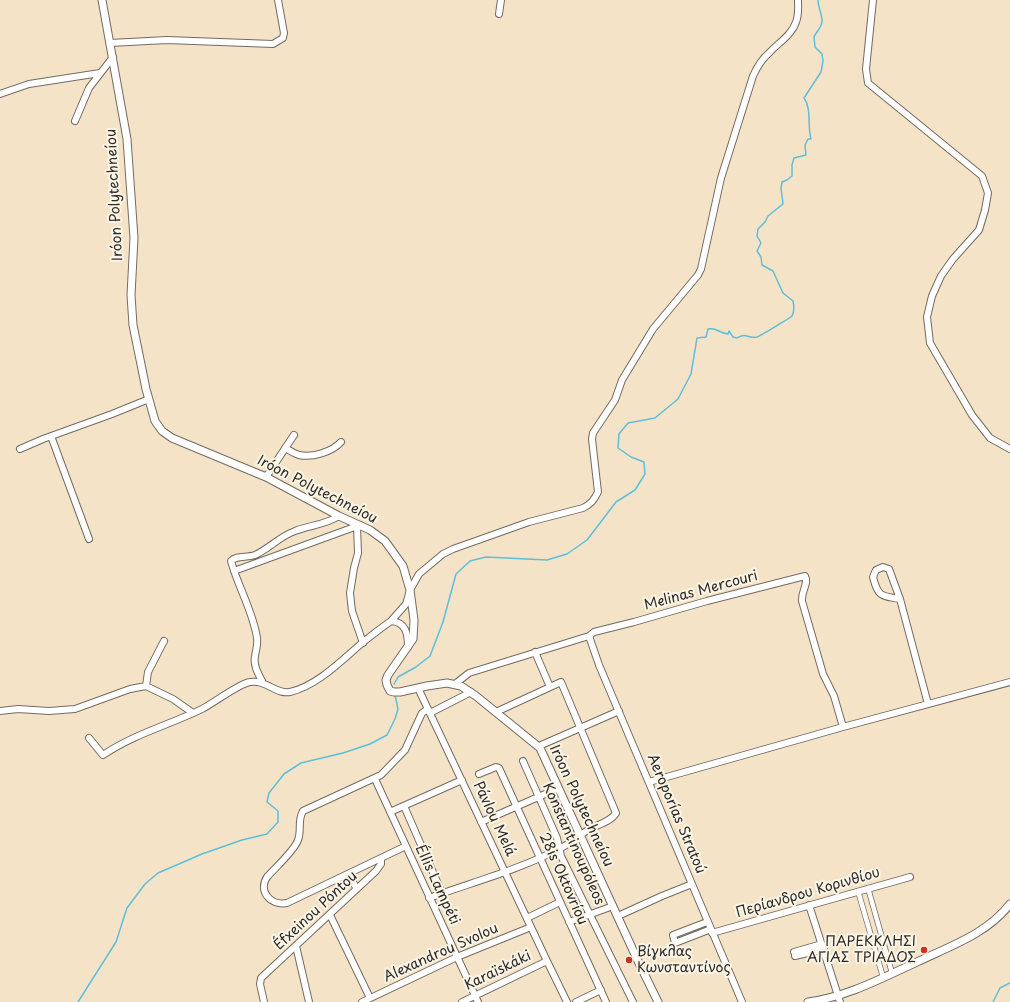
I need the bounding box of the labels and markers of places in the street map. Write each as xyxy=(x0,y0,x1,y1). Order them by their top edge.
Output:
place label: ΠΑΡΕΚΚΛΗΣΙ ΑΓΙΑΣ ΤΡΙΑΔΟΣ xyxy=(807,934,916,966)
place label: Βίγκλας Κωνσταντίνος xyxy=(637,944,731,976)
marker: ΠΑΡΕΚΚΛΗΣΙ ΑΓΙΑΣ ΤΡΙΑΔΟΣ xyxy=(919,945,929,955)
marker: Βίγκλας Κωνσταντίνος xyxy=(624,955,634,965)

